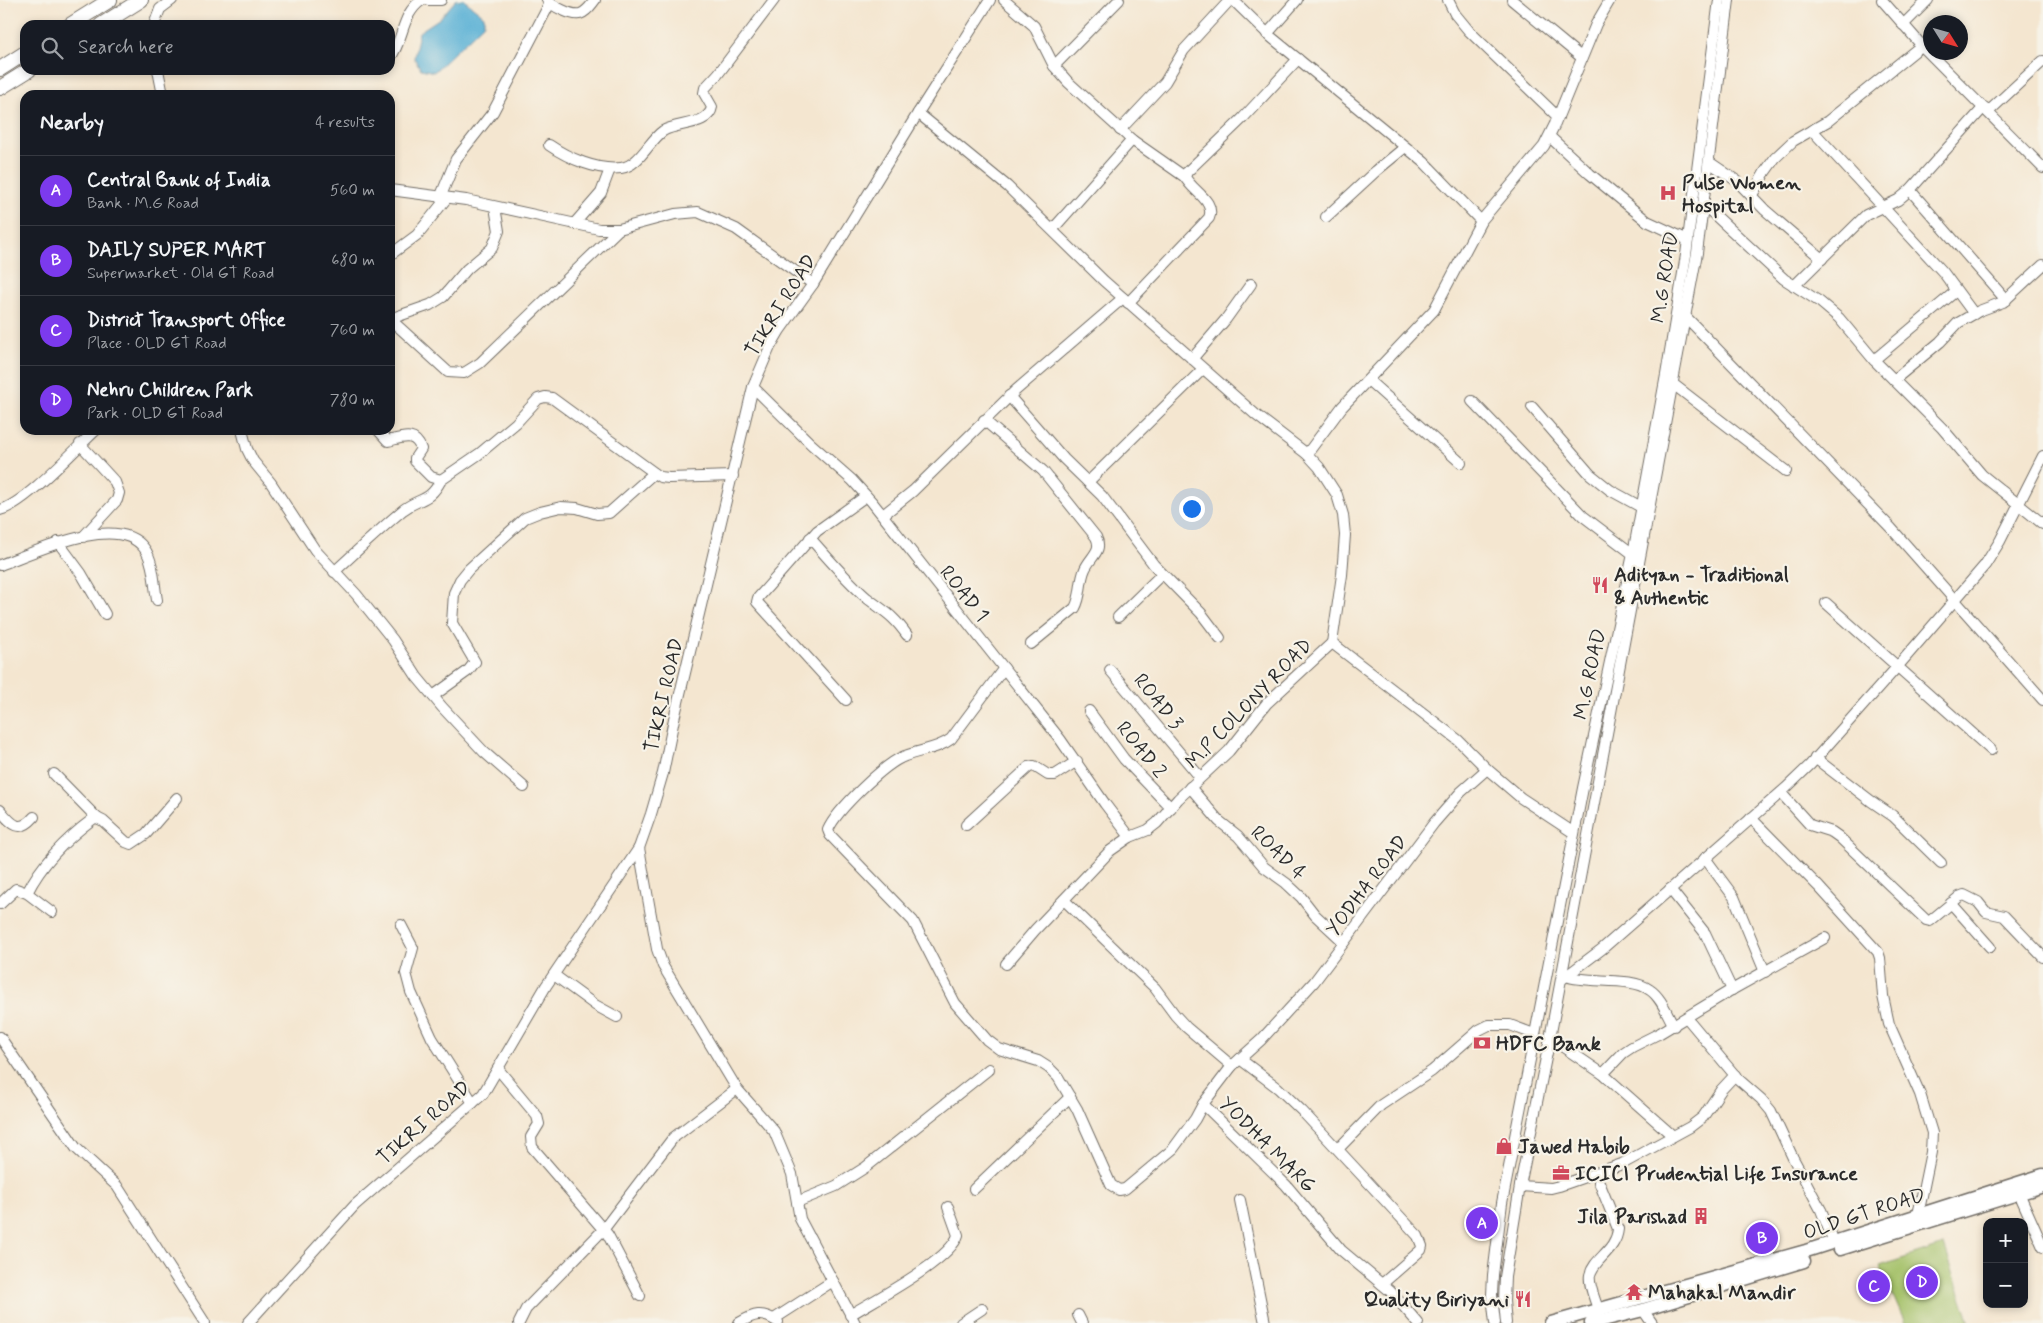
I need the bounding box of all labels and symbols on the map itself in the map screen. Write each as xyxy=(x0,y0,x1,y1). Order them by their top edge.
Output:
north arrow xyxy=(1923,15,1968,60)
place label: Pulse Women Hospital xyxy=(1682,170,1801,220)
hospital icon: Pulse Women Hospital xyxy=(1658,183,1678,203)
street label: M.G ROAD xyxy=(1645,230,1686,325)
street label: TIKRI ROAD xyxy=(739,249,824,362)
your location xyxy=(1179,496,1205,522)
street label: ROAD 1 xyxy=(933,560,995,628)
place label: Adityan - Traditional & Authentic xyxy=(1614,562,1789,612)
restaurant icon: Adityan - Traditional & Authentic xyxy=(1590,575,1610,595)
street label: M.G ROAD xyxy=(1568,626,1613,722)
street label: M.P COLONY ROAD xyxy=(1180,633,1319,775)
street label: TIKRI ROAD xyxy=(638,636,691,755)
street label: ROAD 3 xyxy=(1127,668,1189,736)
street label: ROAD 2 xyxy=(1110,716,1172,784)
street label: ROAD 4 xyxy=(1244,820,1312,887)
street label: YODHA ROAD xyxy=(1320,830,1414,942)
place label: HDFC Bank xyxy=(1496,1031,1601,1058)
bank icon: HDFC Bank xyxy=(1472,1033,1492,1053)
street label: TIKRI ROAD xyxy=(371,1075,477,1171)
street label: YODHA MARG xyxy=(1213,1091,1321,1199)
place label: Jawed Habib xyxy=(1518,1134,1630,1161)
shop icon: Jawed Habib xyxy=(1494,1136,1514,1156)
place label: ICICI Prudential Life Insurance xyxy=(1575,1161,1858,1188)
office icon: ICICI Prudential Life Insurance xyxy=(1551,1163,1571,1183)
street label: OLD GT ROAD xyxy=(1800,1182,1929,1247)
pin: A xyxy=(1466,1204,1498,1242)
place label: Jila Parishad xyxy=(1577,1204,1687,1231)
building icon: Jila Parishad xyxy=(1691,1206,1711,1226)
pin: B xyxy=(1746,1219,1778,1257)
pin: D xyxy=(1906,1263,1938,1301)
pin: C xyxy=(1858,1267,1890,1305)
place label: Mahakal Mandir xyxy=(1648,1280,1796,1307)
temple icon: Mahakal Mandir xyxy=(1624,1282,1644,1302)
place label: Quality Biriyani xyxy=(1364,1287,1509,1314)
restaurant icon: Quality Biriyani xyxy=(1513,1289,1533,1309)

